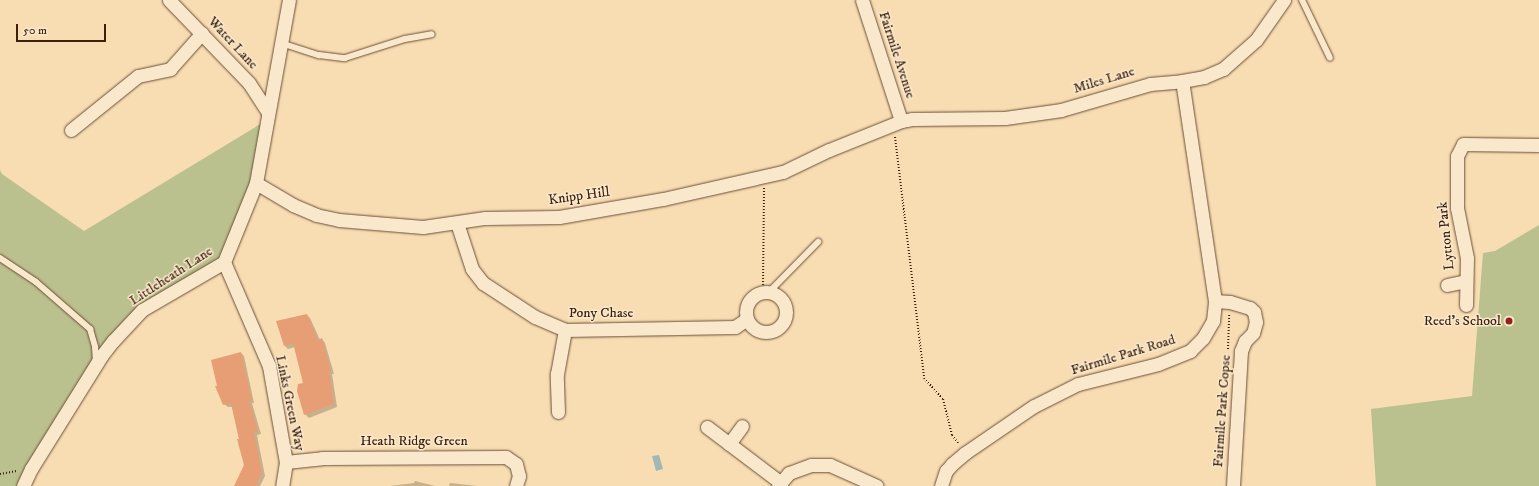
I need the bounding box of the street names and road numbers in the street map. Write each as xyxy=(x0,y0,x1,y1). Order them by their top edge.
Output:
street label: Fairmile Avenue xyxy=(875,9,919,101)
street label: Water Lane xyxy=(205,13,261,73)
street label: Miles Lane xyxy=(1071,63,1137,97)
street label: Knipp Hill xyxy=(547,183,611,209)
street label: Lytton Park xyxy=(1434,201,1458,271)
street label: Littleheath Lane xyxy=(126,243,216,309)
street label: Pony Chase xyxy=(569,305,633,321)
street label: Fairmile Park Road xyxy=(1069,331,1177,379)
street label: Links Green Way xyxy=(272,354,308,452)
street label: Fairmile Park Copse xyxy=(1210,354,1234,468)
street label: Heath Ridge Green xyxy=(360,433,468,449)

